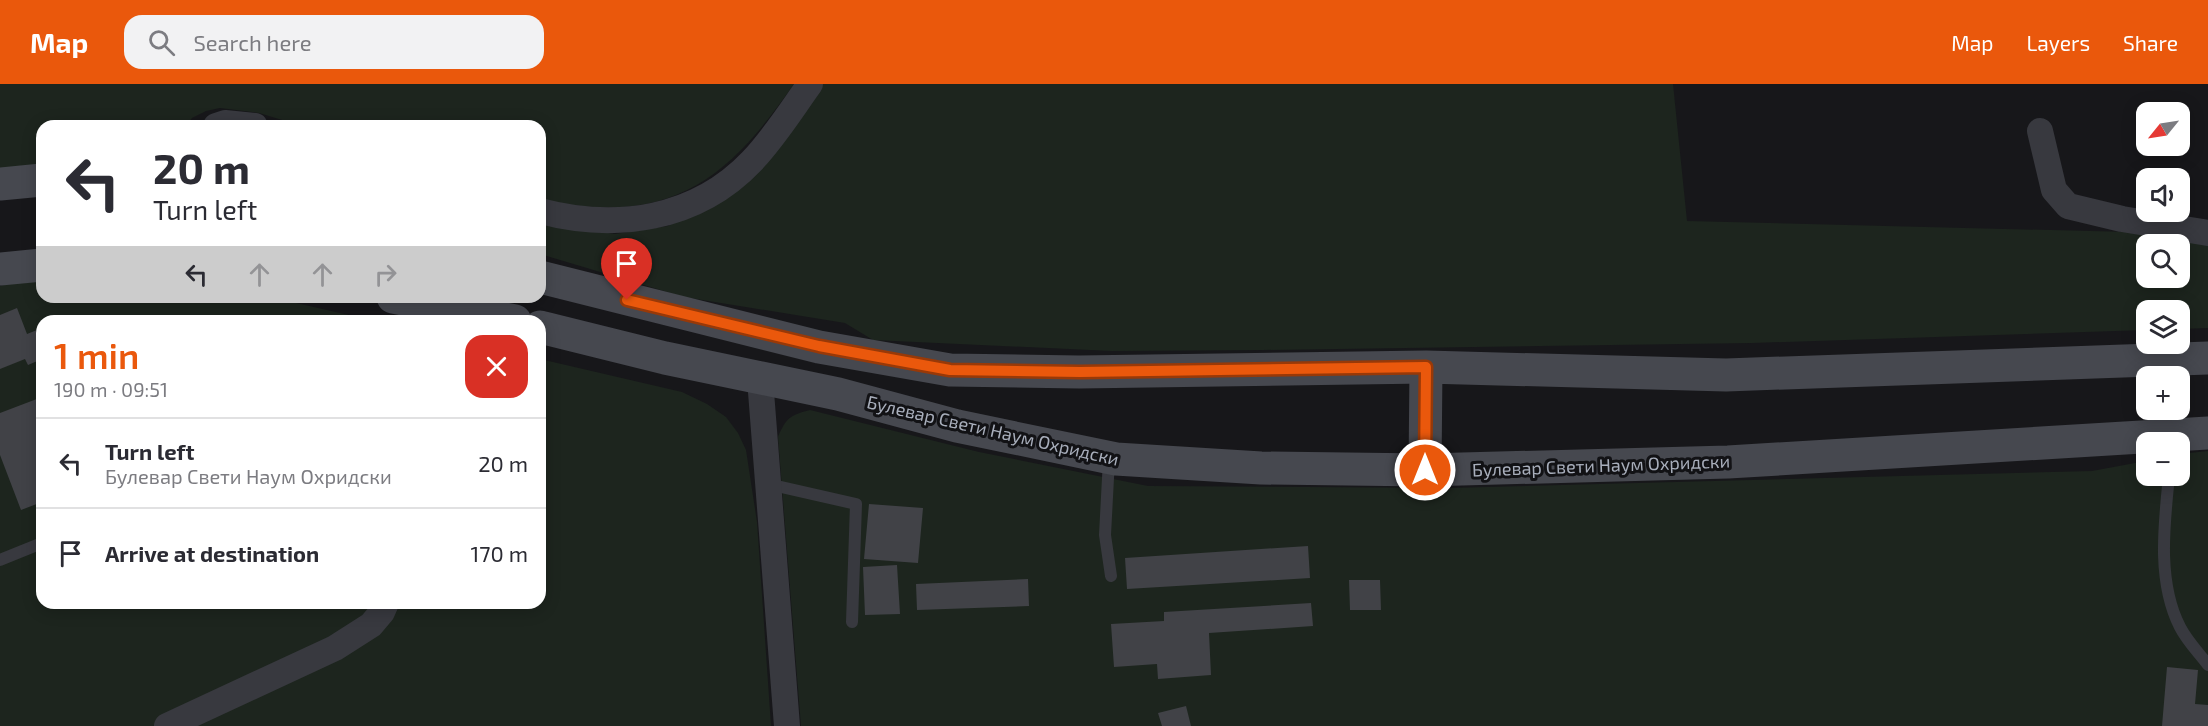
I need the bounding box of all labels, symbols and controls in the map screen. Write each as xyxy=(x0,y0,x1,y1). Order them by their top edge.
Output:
search box xyxy=(124,15,544,69)
text: Map xyxy=(30,25,88,59)
icon: search xyxy=(145,26,178,59)
text: Search here xyxy=(193,29,312,55)
text: Map xyxy=(1951,30,1993,55)
text: Layers xyxy=(2026,30,2090,55)
text: Share xyxy=(2123,30,2178,55)
north arrow xyxy=(2136,102,2190,156)
map controls xyxy=(2136,102,2190,486)
text: 20 m xyxy=(153,142,250,192)
icon: left xyxy=(54,144,132,222)
button: sound xyxy=(2136,168,2190,222)
text: Turn left xyxy=(153,193,257,225)
button: search xyxy=(2136,234,2190,288)
pin xyxy=(601,238,652,300)
icon: arrive xyxy=(610,247,643,280)
icon: left xyxy=(180,258,213,291)
icon: ahead xyxy=(243,258,276,291)
icon: ahead xyxy=(306,258,339,291)
icon: right xyxy=(369,258,402,291)
button: layers xyxy=(2136,300,2190,354)
text: 1 min xyxy=(54,333,139,376)
button: close xyxy=(465,335,528,398)
button: + xyxy=(2136,366,2190,420)
text: 190 m · 09:51 xyxy=(54,377,168,401)
street label: Булевар Свети Наум Охридски xyxy=(865,390,1121,470)
button: − xyxy=(2136,432,2190,486)
text: Turn left xyxy=(105,438,194,464)
position arrow xyxy=(1393,438,1457,502)
icon: left xyxy=(54,447,87,480)
text: 20 m xyxy=(478,450,528,476)
street label: Булевар Свети Наум Охридски xyxy=(1472,450,1730,480)
text: Булевар Свети Наум Охридски xyxy=(105,464,392,488)
icon: arrive xyxy=(54,537,87,570)
text: Arrive at destination xyxy=(105,540,319,566)
text: 170 m xyxy=(471,540,528,566)

